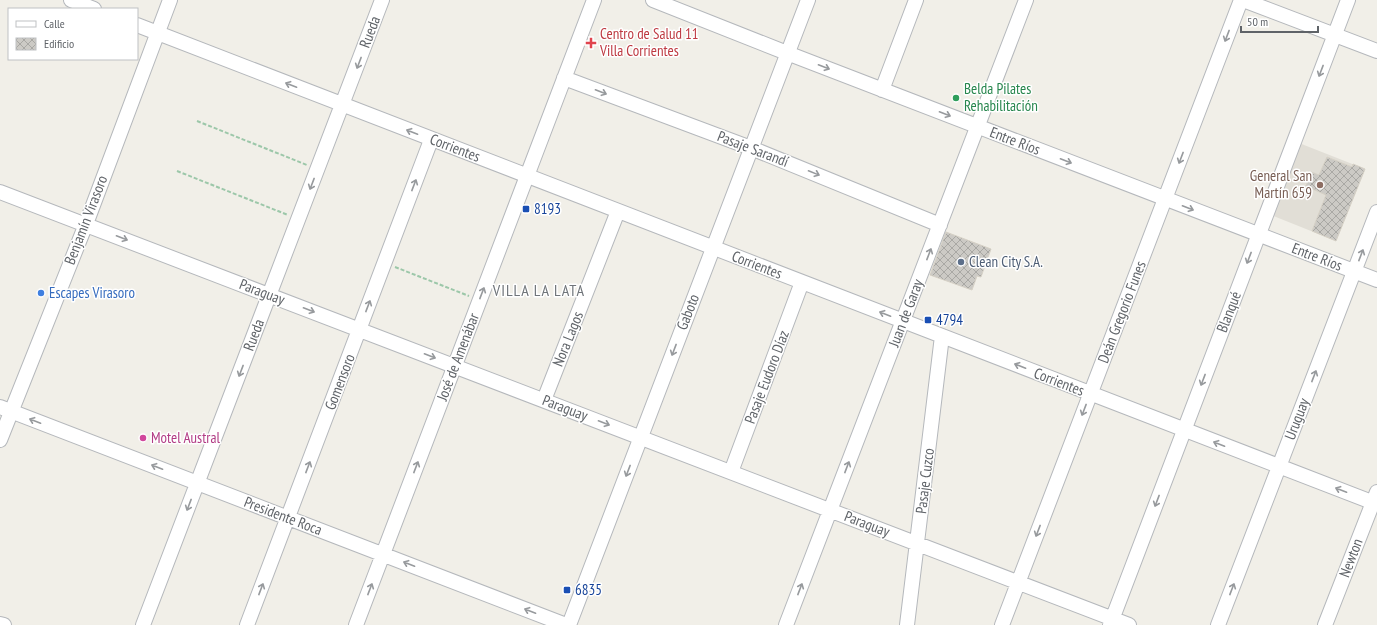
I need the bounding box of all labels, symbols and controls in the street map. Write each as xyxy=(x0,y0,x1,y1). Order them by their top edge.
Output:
legend xyxy=(8,8,138,60)
scale bar xyxy=(1241,8,1318,34)
street label: Rueda xyxy=(355,13,384,50)
text: 50 m xyxy=(1247,14,1268,29)
text: Calle xyxy=(44,16,65,31)
place label: Centro de Salud 11 Villa Corrientes xyxy=(599,24,699,60)
one-way arrow xyxy=(1223,30,1231,42)
text: Edificio xyxy=(44,36,74,51)
marker: Centro de Salud 11 Villa Corrientes xyxy=(585,37,597,49)
one-way arrow xyxy=(354,56,362,68)
one-way arrow xyxy=(817,64,829,72)
one-way arrow xyxy=(1316,65,1324,77)
place label: Belda Pilates Rehabilitación xyxy=(964,79,1038,115)
one-way arrow xyxy=(286,80,298,88)
one-way arrow xyxy=(594,88,606,96)
marker: Belda Pilates Rehabilitación xyxy=(951,93,961,103)
one-way arrow xyxy=(939,111,951,119)
street label: Entre Ríos xyxy=(987,122,1043,159)
street label: Pasaje Sarandí xyxy=(715,126,792,171)
one-way arrow xyxy=(407,128,419,136)
street label: Corrientes xyxy=(427,129,483,166)
one-way arrow xyxy=(1176,151,1184,163)
one-way arrow xyxy=(1060,157,1072,165)
place label: General San Martín 659 xyxy=(1250,166,1312,202)
one-way arrow xyxy=(807,170,819,178)
street label: Benjamín Virasoro xyxy=(60,173,111,267)
one-way arrow xyxy=(308,178,316,190)
one-way arrow xyxy=(411,179,419,191)
marker: General San Martín 659 xyxy=(1315,180,1325,190)
place label: 8193 xyxy=(534,199,561,218)
marker: 8193 xyxy=(521,204,531,214)
one-way arrow xyxy=(1181,204,1193,212)
one-way arrow xyxy=(116,235,128,243)
street label: Entre Ríos xyxy=(1289,238,1345,275)
street label: Corrientes xyxy=(729,246,785,283)
one-way arrow xyxy=(925,249,933,261)
one-way arrow xyxy=(1357,249,1365,261)
place label: Clean City S.A. xyxy=(969,252,1043,271)
one-way arrow xyxy=(1245,252,1253,264)
marker: Clean City S.A. xyxy=(956,257,966,267)
street label: Deán Gregorio Funes xyxy=(1093,258,1150,366)
street label: Paraguay xyxy=(237,274,288,309)
street label: Juan de Garay xyxy=(884,276,927,350)
district label: VILLA LA LATA xyxy=(492,280,585,300)
place label: Escapes Virasoro xyxy=(49,283,135,302)
marker: Escapes Virasoro xyxy=(36,288,46,298)
one-way arrow xyxy=(479,288,487,300)
street label: Blanqué xyxy=(1212,289,1245,335)
street label: Gaboto xyxy=(672,291,703,332)
one-way arrow xyxy=(365,301,373,313)
one-way arrow xyxy=(302,306,314,314)
street label: Nora Lagos xyxy=(548,308,587,369)
street label: José de Amenábar xyxy=(432,310,483,404)
one-way arrow xyxy=(880,310,892,318)
place label: 4794 xyxy=(936,310,963,329)
marker: 4794 xyxy=(923,315,933,325)
street label: Rueda xyxy=(239,316,268,353)
street label: Pasaje Eudoro Díaz xyxy=(740,328,793,426)
one-way arrow xyxy=(669,343,677,355)
street label: Gomensoro xyxy=(320,351,359,413)
one-way arrow xyxy=(424,353,436,361)
one-way arrow xyxy=(1014,362,1026,370)
street label: Corrientes xyxy=(1031,363,1087,400)
one-way arrow xyxy=(236,364,244,376)
one-way arrow xyxy=(1310,370,1318,382)
one-way arrow xyxy=(1199,373,1207,385)
street label: Paraguay xyxy=(540,390,591,425)
street label: Uruguay xyxy=(1280,395,1313,442)
one-way arrow xyxy=(1080,404,1088,416)
one-way arrow xyxy=(30,416,42,424)
one-way arrow xyxy=(597,420,609,428)
place label: Motel Austral xyxy=(151,428,220,447)
marker: Motel Austral xyxy=(138,433,148,443)
one-way arrow xyxy=(1214,439,1226,447)
street label: Pasaje Cuzco xyxy=(911,447,938,515)
one-way arrow xyxy=(304,462,312,474)
one-way arrow xyxy=(412,462,420,474)
one-way arrow xyxy=(843,462,851,474)
one-way arrow xyxy=(151,463,163,471)
one-way arrow xyxy=(623,465,631,477)
one-way arrow xyxy=(1335,486,1347,494)
street label: Presidente Roca xyxy=(241,492,325,539)
one-way arrow xyxy=(1152,495,1160,507)
one-way arrow xyxy=(185,499,193,511)
street label: Paraguay xyxy=(842,506,893,541)
one-way arrow xyxy=(1033,525,1041,537)
street label: Newton xyxy=(1334,536,1367,580)
one-way arrow xyxy=(403,560,415,568)
place label: 6835 xyxy=(575,580,602,599)
one-way arrow xyxy=(258,583,266,595)
one-way arrow xyxy=(366,583,374,595)
one-way arrow xyxy=(797,583,805,595)
one-way arrow xyxy=(1228,583,1236,595)
marker: 6835 xyxy=(562,585,572,595)
one-way arrow xyxy=(524,607,536,614)

